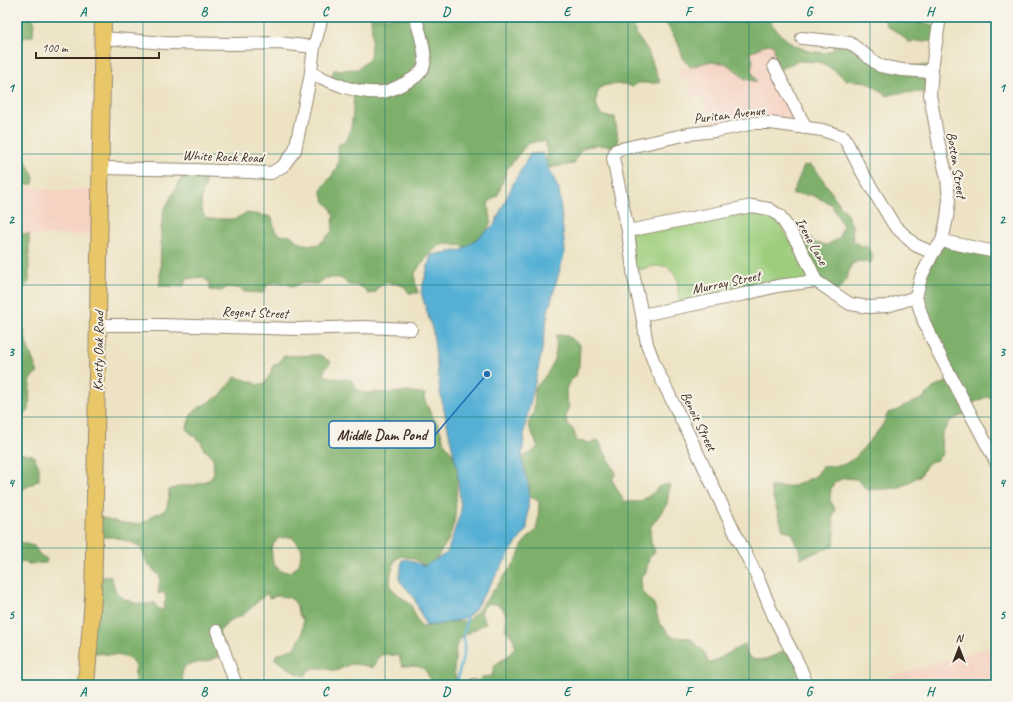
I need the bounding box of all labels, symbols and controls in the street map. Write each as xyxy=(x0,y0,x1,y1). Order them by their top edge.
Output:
text: A xyxy=(80,4,88,20)
text: B xyxy=(201,4,209,20)
text: C xyxy=(322,4,330,20)
text: D xyxy=(442,4,451,20)
text: E xyxy=(564,4,573,20)
text: F xyxy=(685,4,694,20)
text: G xyxy=(806,4,814,20)
text: H xyxy=(926,4,936,20)
scale bar xyxy=(36,34,159,60)
text: 100 m xyxy=(42,40,69,56)
text: 1 xyxy=(8,80,16,96)
text: 1 xyxy=(999,80,1007,96)
street label: Puritan Avenue xyxy=(693,102,767,127)
street label: Boston Street xyxy=(943,131,970,202)
street label: White Rock Road xyxy=(182,147,266,166)
text: 2 xyxy=(8,212,15,228)
text: 2 xyxy=(999,212,1006,228)
street label: Irene Lane xyxy=(792,214,832,269)
street label: Murray Street xyxy=(690,266,764,298)
street label: Regent Street xyxy=(222,303,291,322)
street label: Knotty Oak Road xyxy=(89,308,108,391)
text: 3 xyxy=(8,344,15,360)
text: 3 xyxy=(999,344,1006,360)
street label: Benoit Street xyxy=(677,389,721,455)
callout: Middle Dam Pond xyxy=(329,421,435,448)
text: Middle Dam Pond xyxy=(337,426,430,445)
text: 4 xyxy=(8,475,16,491)
text: 4 xyxy=(999,475,1007,491)
text: 5 xyxy=(8,607,15,623)
text: 5 xyxy=(999,607,1006,623)
north arrow xyxy=(939,628,979,668)
text: N xyxy=(956,631,965,645)
text: A xyxy=(80,684,88,700)
text: B xyxy=(201,684,209,700)
text: C xyxy=(322,684,330,700)
text: D xyxy=(442,684,451,700)
text: E xyxy=(564,684,573,700)
text: F xyxy=(685,684,694,700)
text: G xyxy=(806,684,814,700)
text: H xyxy=(926,684,936,700)

